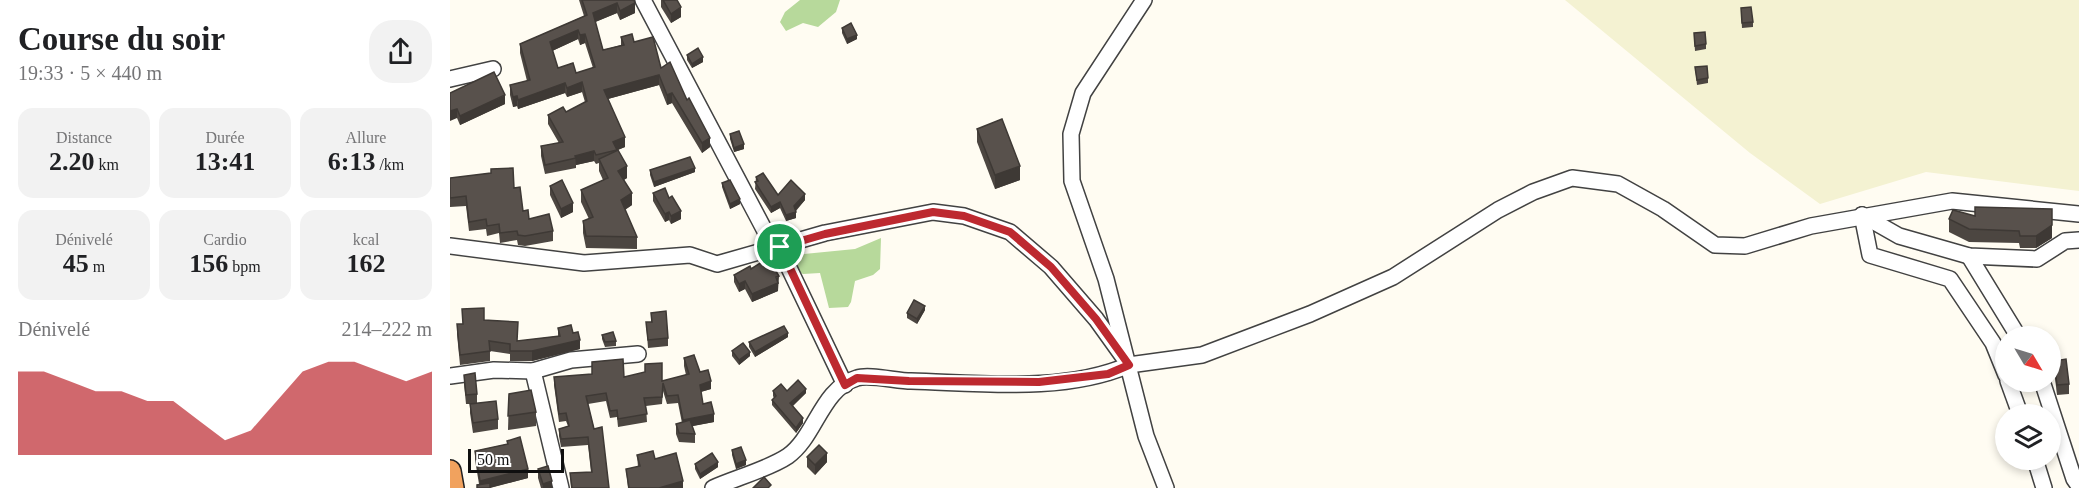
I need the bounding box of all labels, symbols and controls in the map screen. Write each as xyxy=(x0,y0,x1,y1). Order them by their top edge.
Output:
button: share xyxy=(369,20,432,83)
text: Course du soir xyxy=(18,21,225,57)
text: 19:33 · 5 × 440 m xyxy=(18,62,162,84)
text: Distance xyxy=(56,129,112,146)
text: Durée xyxy=(205,129,245,146)
text: Allure xyxy=(346,129,386,146)
text: 2.20 xyxy=(49,147,95,176)
text: 13:41 xyxy=(195,147,255,176)
text: 6:13 xyxy=(328,147,375,176)
text: km xyxy=(95,156,119,173)
text: /km xyxy=(375,156,404,173)
pin xyxy=(754,221,805,272)
icon: arrive xyxy=(763,230,796,263)
text: Dénivelé xyxy=(55,231,113,248)
text: Cardio xyxy=(203,231,247,248)
text: kcal xyxy=(353,231,379,248)
text: 45 xyxy=(63,249,89,278)
text: 156 xyxy=(189,249,228,278)
text: 162 xyxy=(347,249,386,278)
text: m xyxy=(89,258,105,275)
text: bpm xyxy=(228,258,261,275)
text: Dénivelé xyxy=(18,318,90,340)
text: 214–222 m xyxy=(341,318,432,340)
north arrow xyxy=(1995,326,2061,392)
map controls xyxy=(1995,326,2061,470)
button: layers xyxy=(1995,404,2061,470)
scale bar xyxy=(468,446,564,474)
text: 50 m xyxy=(477,451,509,468)

